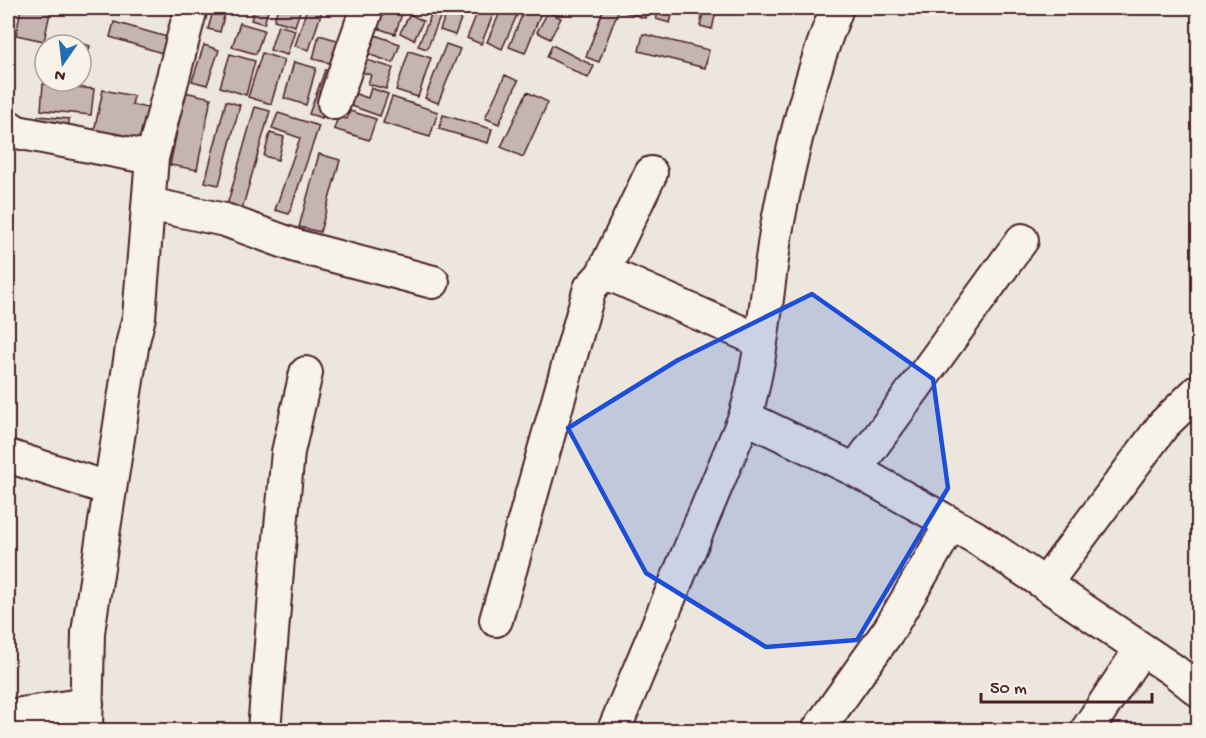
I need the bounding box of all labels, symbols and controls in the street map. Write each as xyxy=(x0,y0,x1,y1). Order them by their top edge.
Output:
north arrow xyxy=(33,33,93,93)
text: N xyxy=(52,64,68,85)
scale bar xyxy=(981,666,1152,704)
text: 50 m xyxy=(990,679,1027,700)

